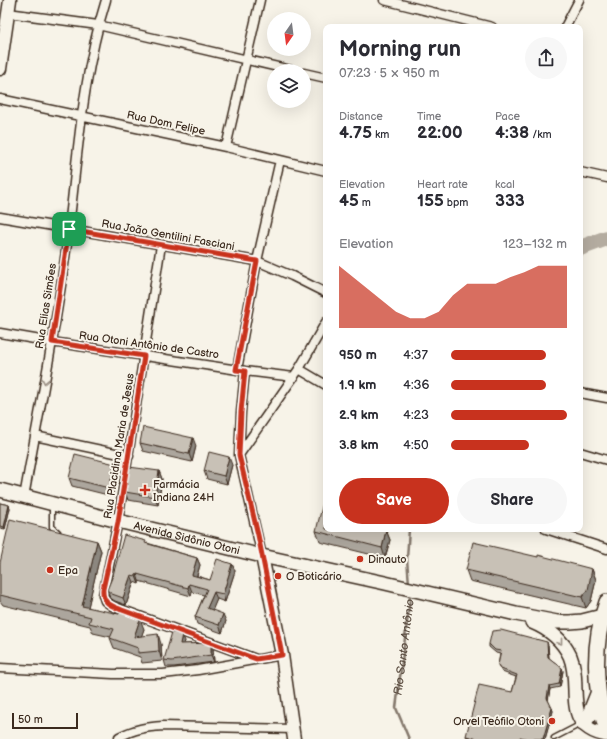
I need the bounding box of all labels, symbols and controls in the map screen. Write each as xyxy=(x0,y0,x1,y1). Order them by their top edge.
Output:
north arrow xyxy=(267,12,311,56)
map controls xyxy=(267,12,311,108)
text: Morning run xyxy=(339,36,461,63)
button: share xyxy=(525,37,567,79)
button: layers xyxy=(267,64,311,108)
text: 07:23 · 5 × 950 m xyxy=(339,65,440,81)
street label: Rua Dom Felipe xyxy=(126,108,207,138)
text: Distance xyxy=(339,110,383,123)
text: Time xyxy=(417,110,441,123)
text: Pace xyxy=(495,110,520,123)
text: 4.75 xyxy=(339,123,372,143)
text: 22:00 xyxy=(417,123,463,143)
text: 4:38 xyxy=(495,123,529,143)
text: km xyxy=(372,128,389,141)
text: /km xyxy=(529,128,552,141)
text: Elevation xyxy=(339,178,385,191)
text: Heart rate xyxy=(417,178,468,191)
text: kcal xyxy=(495,178,515,191)
text: 45 xyxy=(339,191,359,211)
text: 155 xyxy=(417,191,444,211)
text: 333 xyxy=(495,191,525,211)
text: m xyxy=(359,196,371,209)
text: bpm xyxy=(444,196,468,209)
pin xyxy=(52,212,86,246)
street label: Rua João Gentilini Fasciani xyxy=(100,217,236,253)
icon: arrive xyxy=(58,218,80,240)
text: Elevation xyxy=(339,236,393,252)
text: 123–132 m xyxy=(503,236,567,252)
street label: Rua Elias Simões xyxy=(33,262,59,350)
street label: Rua Otoni Antônio de Castro xyxy=(78,329,220,361)
text: 950 m xyxy=(339,347,377,363)
text: 4:37 xyxy=(403,347,428,363)
street label: Rua Placidina Maria de Jesus xyxy=(101,372,137,520)
text: 1.9 km xyxy=(339,377,376,393)
text: 4:36 xyxy=(403,377,430,393)
one-way arrow xyxy=(41,378,50,384)
text: 2.9 km xyxy=(339,407,379,423)
text: 4:23 xyxy=(403,407,429,423)
text: 3.8 km xyxy=(339,437,379,453)
text: 4:50 xyxy=(403,437,429,453)
place label: Farmácia Indiana 24H xyxy=(153,478,214,504)
button: Save xyxy=(339,478,449,524)
button: Share xyxy=(457,478,567,524)
marker: Farmácia Indiana 24H xyxy=(140,485,150,495)
street label: Avenida Sidônio Otoni xyxy=(133,519,241,557)
place label: Dinauto xyxy=(368,553,406,566)
marker: Dinauto xyxy=(355,554,365,564)
place label: Epa xyxy=(58,564,78,577)
marker: Epa xyxy=(45,565,55,575)
place label: O Boticário xyxy=(286,570,342,583)
marker: O Boticário xyxy=(273,571,283,581)
water label: Rio Santo Antônio xyxy=(390,598,417,696)
one-way arrow xyxy=(555,637,562,644)
scale bar xyxy=(12,711,78,730)
text: 50 m xyxy=(18,713,43,726)
place label: Orvel Teófilo Otoni xyxy=(453,715,544,728)
marker: Orvel Teófilo Otoni xyxy=(547,716,557,726)

